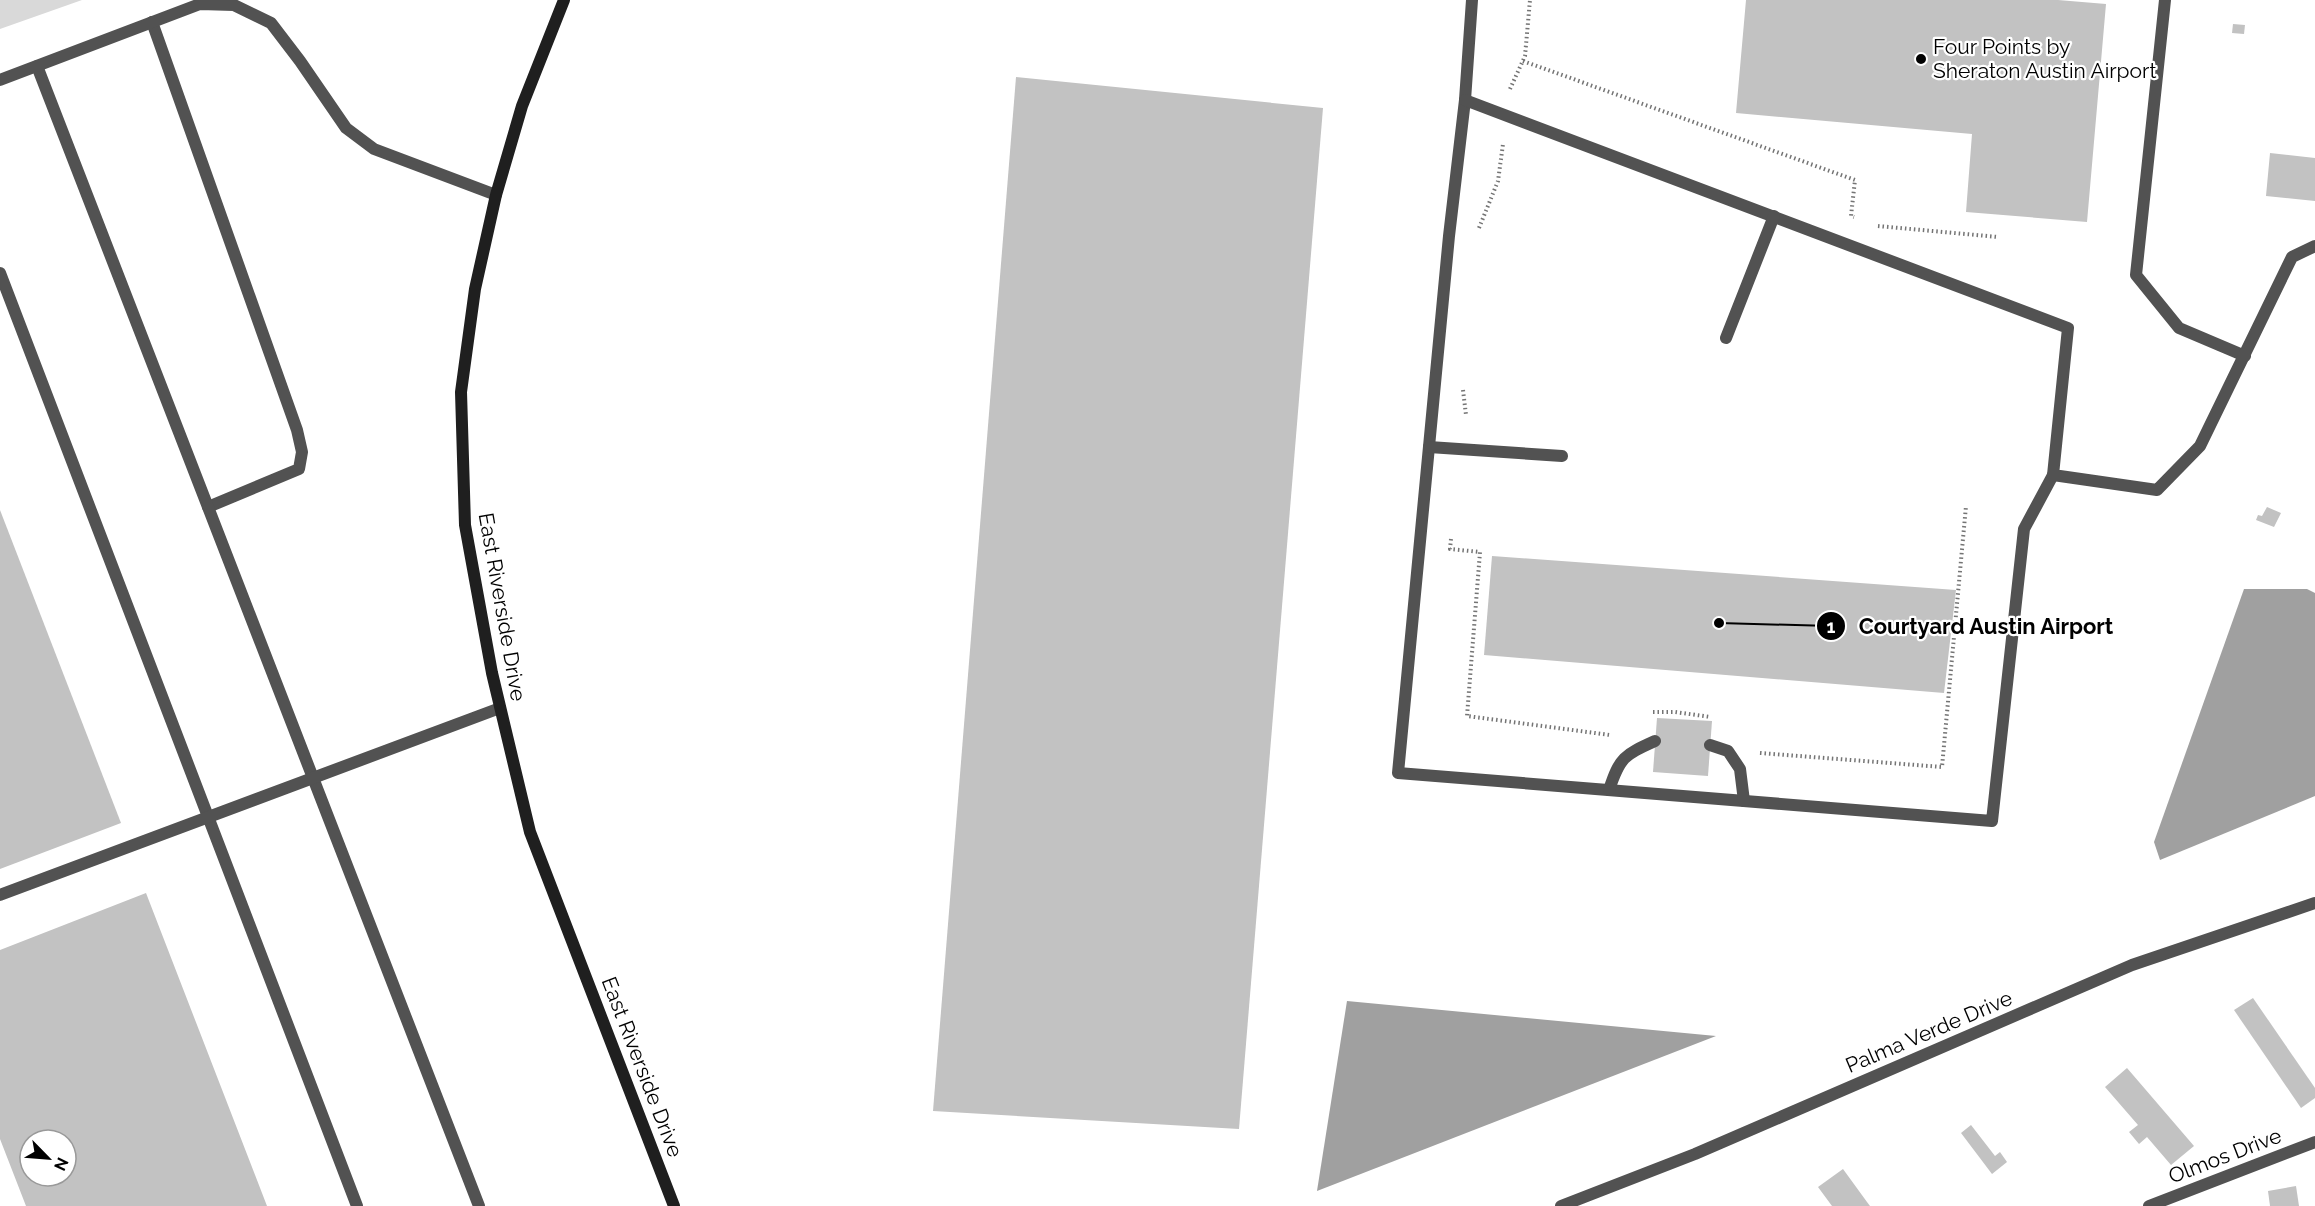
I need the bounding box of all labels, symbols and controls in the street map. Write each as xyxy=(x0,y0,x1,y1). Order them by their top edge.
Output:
place label: Four Points by Sheraton Austin Airport xyxy=(1933,34,2156,83)
marker: Four Points by Sheraton Austin Airport xyxy=(1914,52,1928,66)
street label: East Riverside Drive xyxy=(474,511,531,703)
callout: Courtyard Austin Airport xyxy=(1816,606,2125,646)
text: Courtyard Austin Airport xyxy=(1859,613,2114,639)
text: 1 xyxy=(1827,616,1836,637)
street label: East Riverside Drive xyxy=(597,973,688,1160)
street label: Palma Verde Drive xyxy=(1842,985,2016,1078)
street label: Olmos Drive xyxy=(2165,1123,2285,1189)
north arrow xyxy=(18,1128,78,1188)
text: N xyxy=(50,1155,72,1174)

